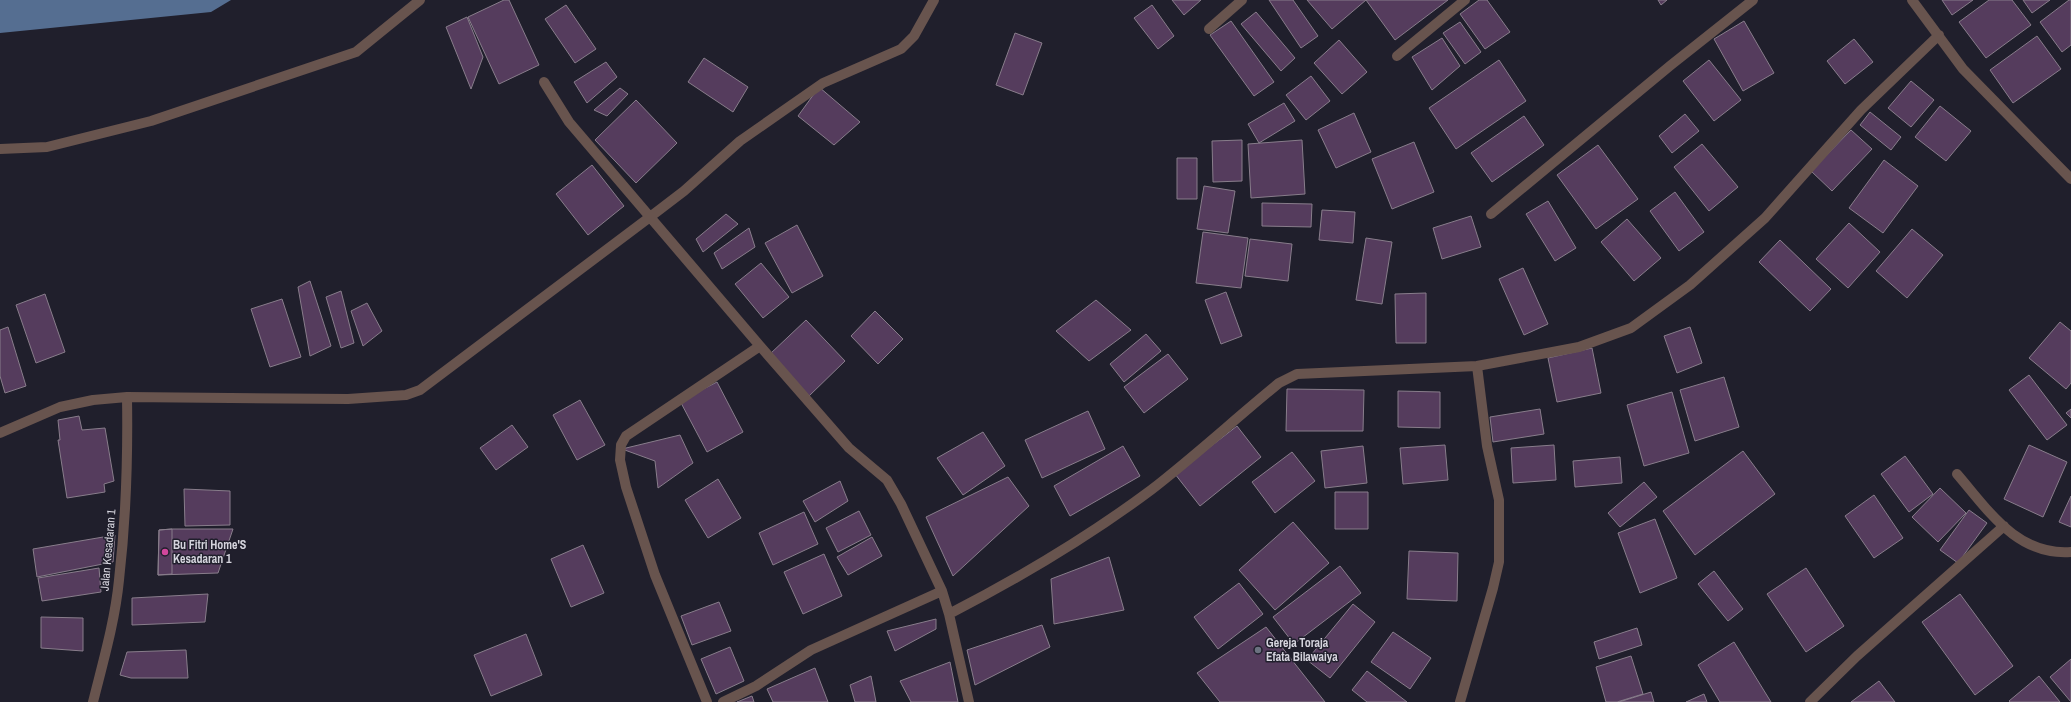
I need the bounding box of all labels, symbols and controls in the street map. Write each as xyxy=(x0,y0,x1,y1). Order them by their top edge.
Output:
street label: Jalan Kesadaran 1 xyxy=(96,508,120,592)
place label: Bu Fitri Home'S Kesadaran 1 xyxy=(173,537,247,567)
marker: Bu Fitri Home'S Kesadaran 1 xyxy=(160,547,170,557)
place label: Gereja Toraja Efata Bilawaiya xyxy=(1266,635,1338,665)
marker: Gereja Toraja Efata Bilawaiya xyxy=(1253,645,1263,655)

